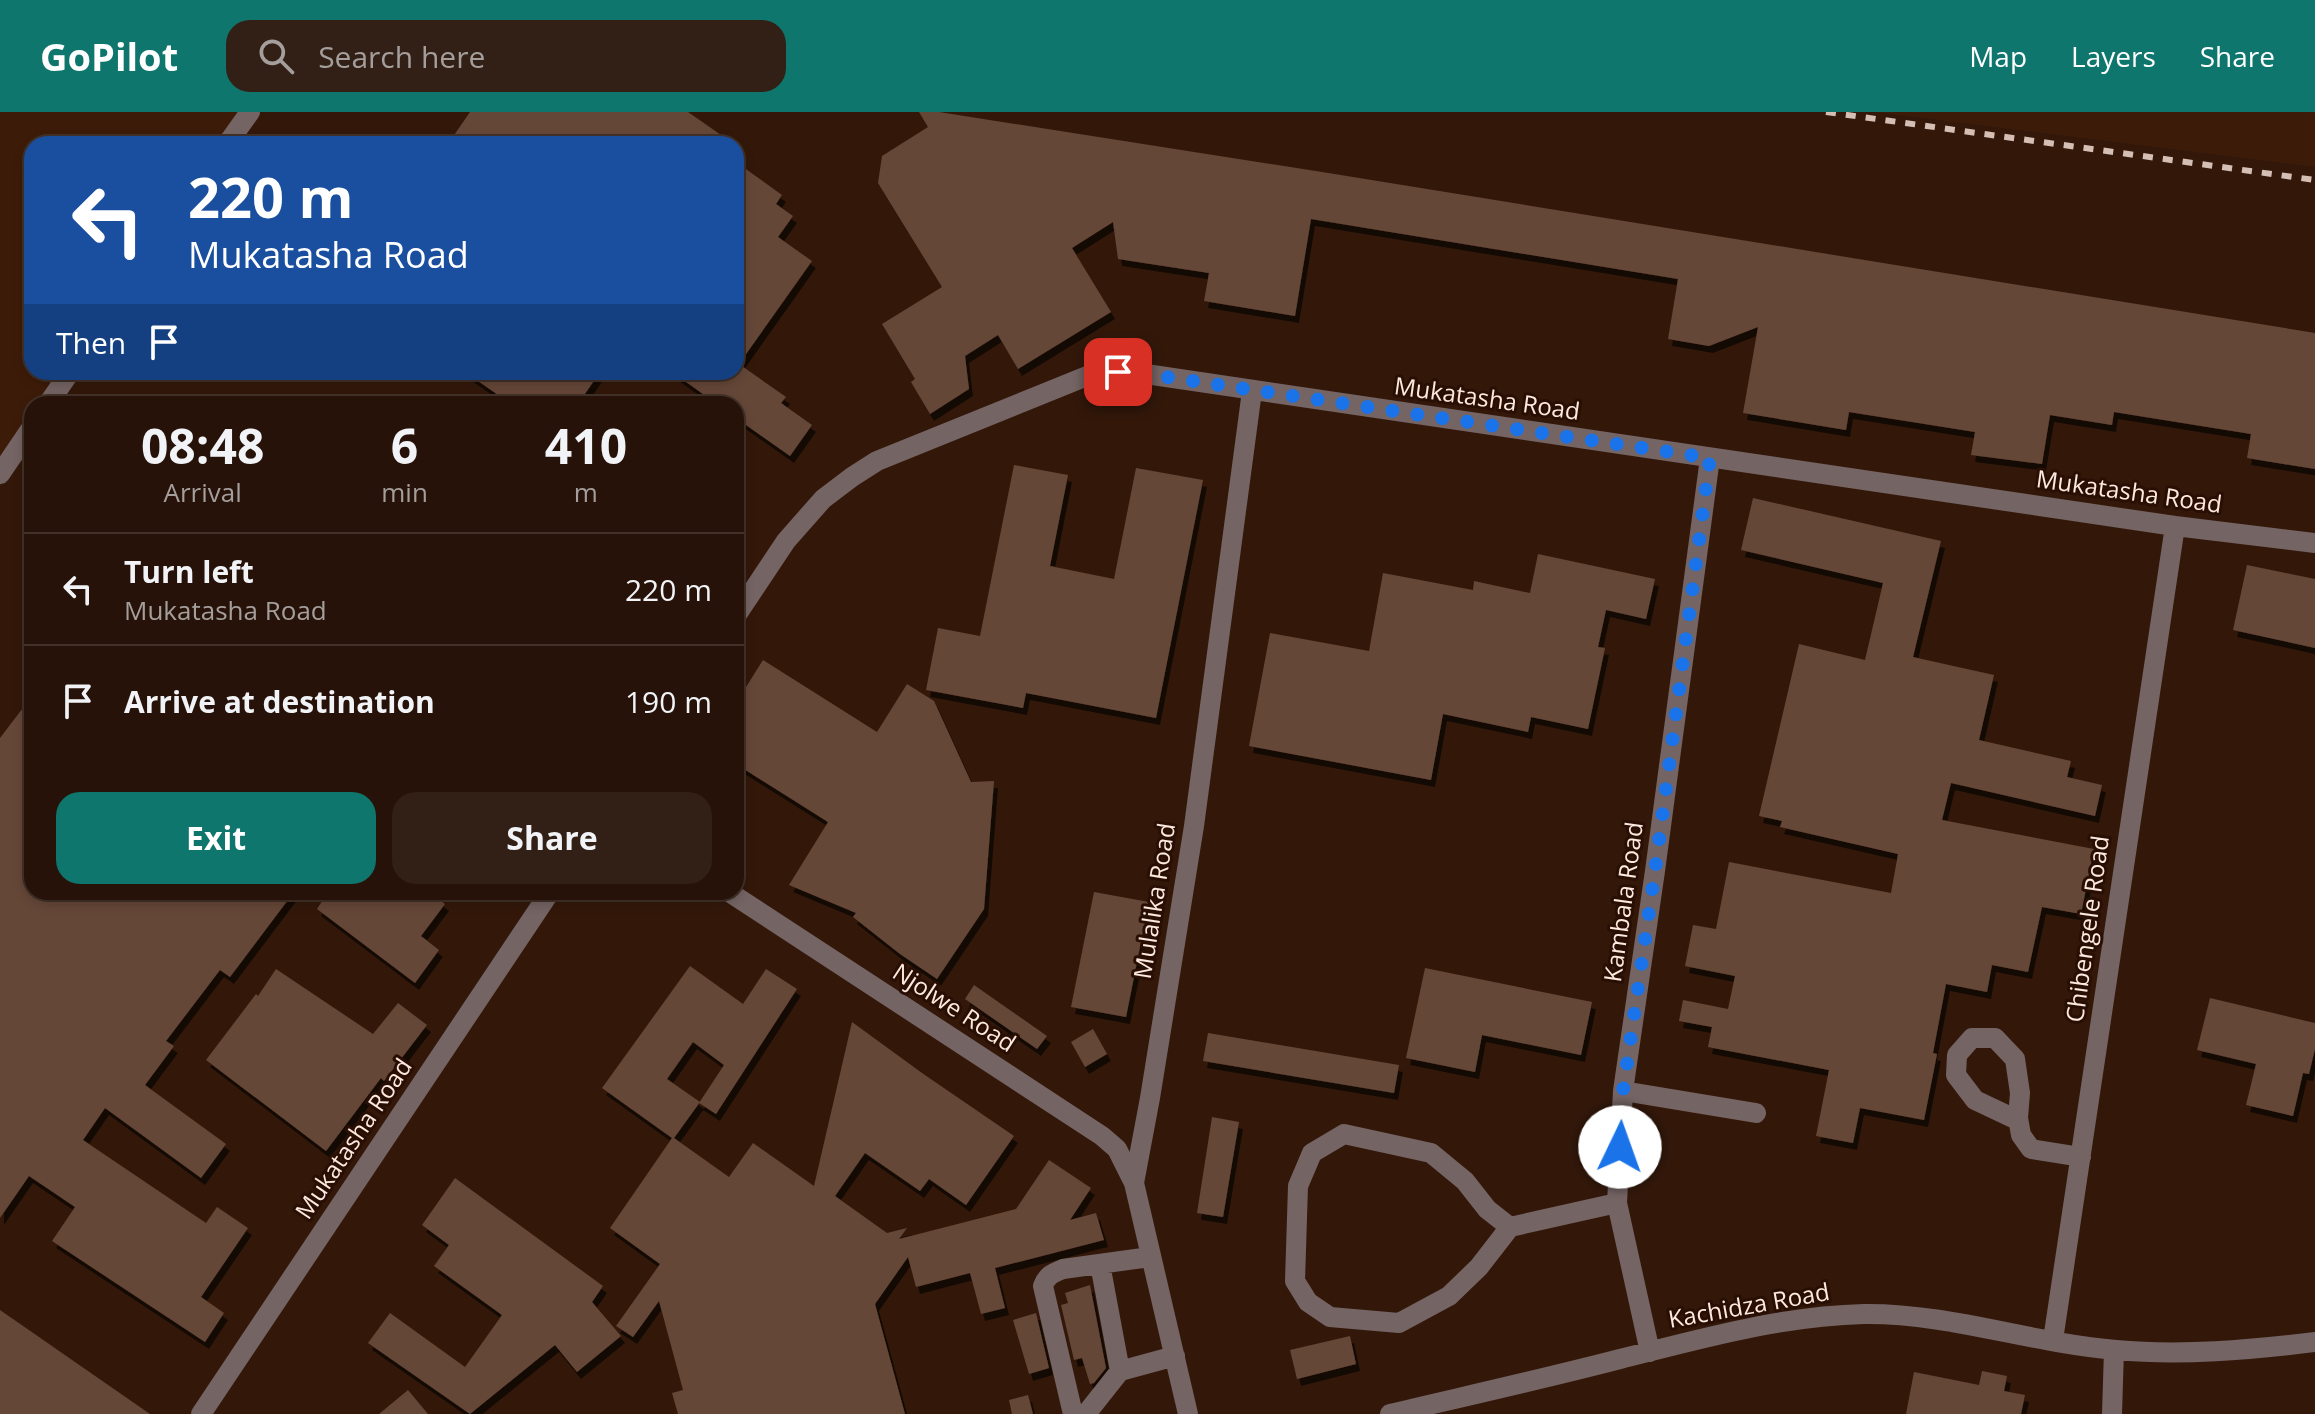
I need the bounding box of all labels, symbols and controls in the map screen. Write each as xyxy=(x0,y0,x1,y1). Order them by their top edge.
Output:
search box xyxy=(226,20,786,92)
text: GoPilot xyxy=(40,30,178,82)
icon: search xyxy=(254,34,298,78)
text: Search here xyxy=(318,36,485,77)
text: Map xyxy=(1969,37,2027,75)
text: Layers xyxy=(2071,37,2156,75)
text: Share xyxy=(2200,37,2275,75)
text: 220 m xyxy=(188,158,354,234)
icon: left xyxy=(56,168,160,272)
text: Mukatasha Road xyxy=(188,230,469,279)
icon: arrive xyxy=(142,320,186,364)
text: Then xyxy=(56,322,126,363)
pin xyxy=(1084,338,1152,406)
icon: arrive xyxy=(1096,350,1140,394)
street label: Mukatasha Road xyxy=(1392,368,1582,427)
text: 08:48 xyxy=(141,413,264,478)
text: 6 xyxy=(391,413,418,478)
text: 410 xyxy=(545,413,627,478)
street label: Mukatasha Road xyxy=(2034,461,2224,520)
text: Arrival xyxy=(163,474,242,510)
text: min xyxy=(381,474,428,510)
text: m xyxy=(574,474,598,510)
text: Turn left xyxy=(124,551,254,592)
icon: left xyxy=(56,567,100,611)
text: 220 m xyxy=(625,569,712,610)
text: Mukatasha Road xyxy=(124,592,327,628)
icon: arrive xyxy=(56,679,100,723)
text: Arrive at destination xyxy=(124,681,435,722)
text: 190 m xyxy=(625,681,712,722)
button: Exit xyxy=(56,792,376,884)
button: Share xyxy=(392,792,712,884)
street label: Kambala Road xyxy=(1595,820,1650,984)
street label: Mulalika Road xyxy=(1125,821,1182,981)
street label: Chibengele Road xyxy=(2057,833,2116,1024)
street label: Njolwe Road xyxy=(887,955,1023,1059)
street label: Mukatasha Road xyxy=(287,1051,419,1225)
position arrow xyxy=(1578,1105,1662,1189)
street label: Kachidza Road xyxy=(1666,1274,1832,1335)

